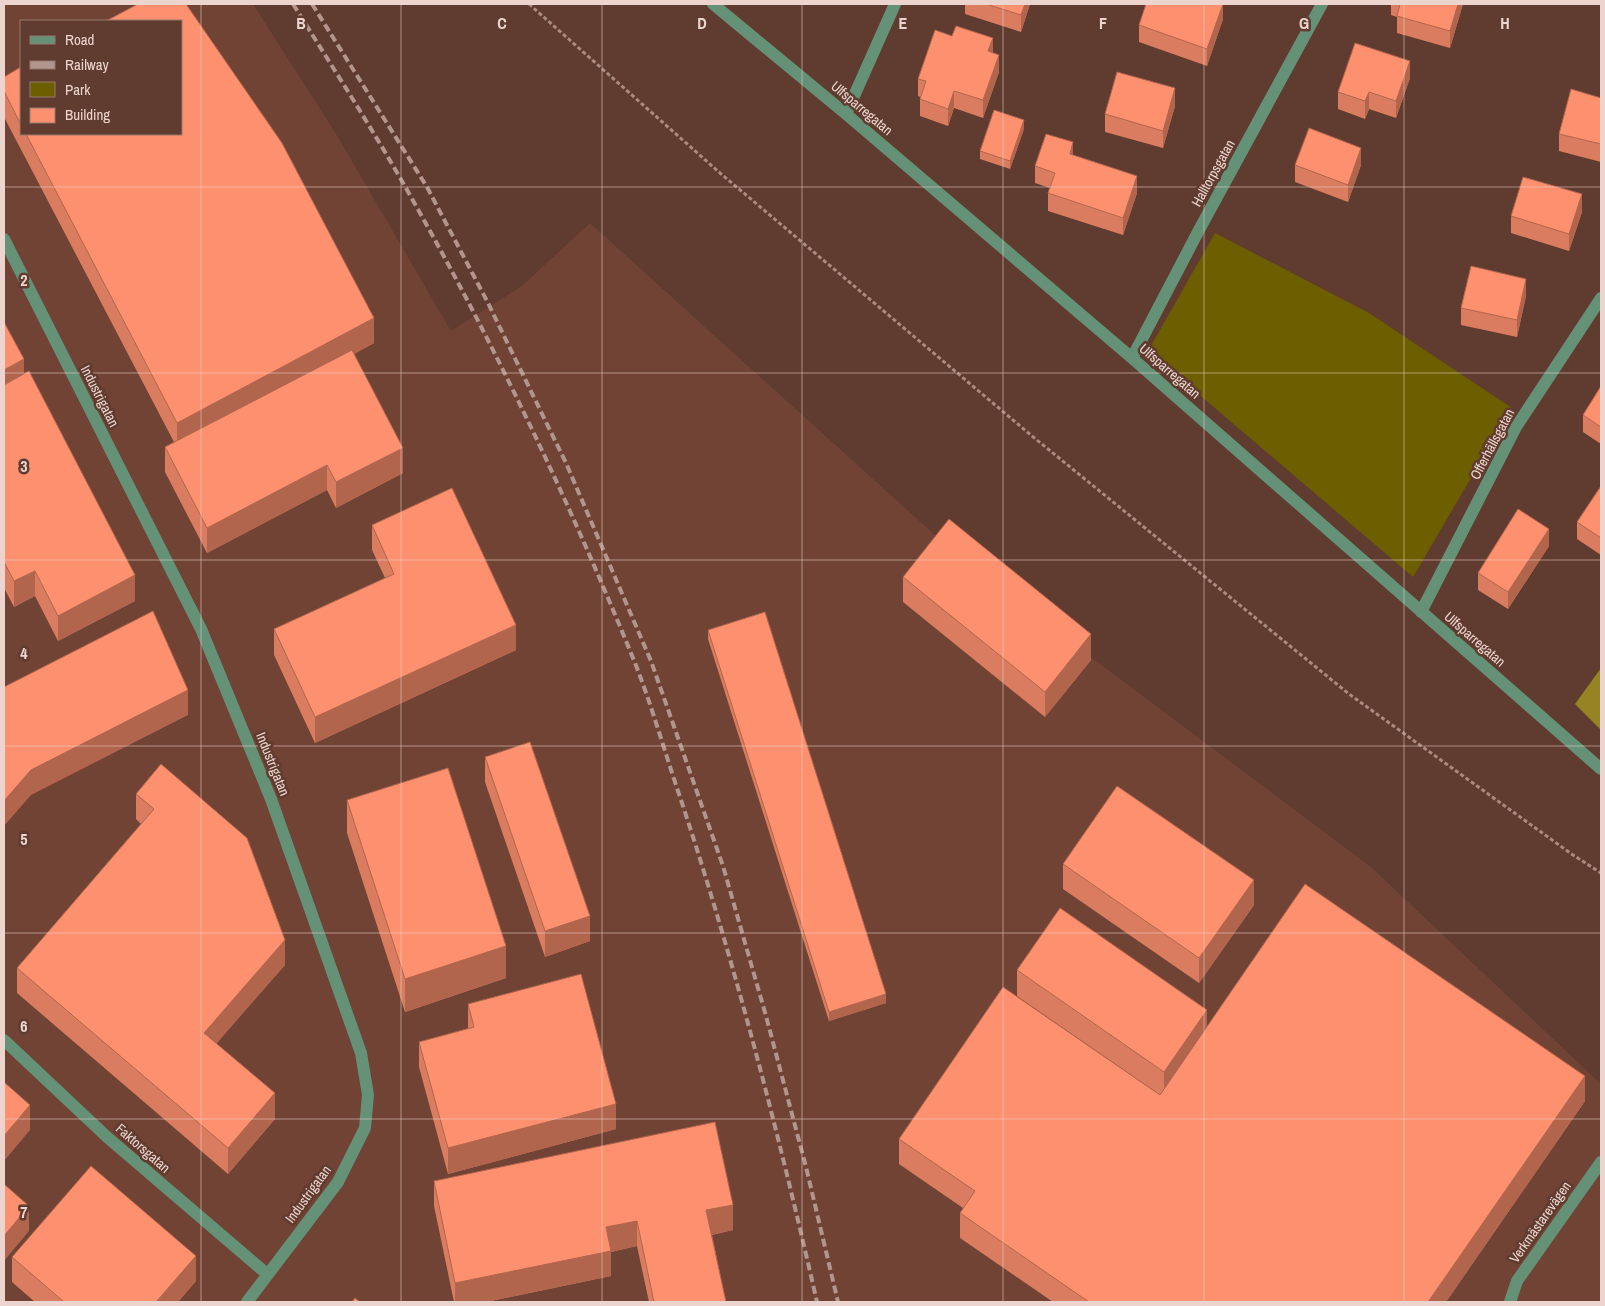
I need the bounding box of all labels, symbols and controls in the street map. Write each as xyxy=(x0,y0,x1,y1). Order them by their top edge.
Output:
text: B xyxy=(296,12,306,34)
text: C xyxy=(497,12,507,34)
text: D xyxy=(697,12,707,34)
text: E xyxy=(899,12,908,34)
text: F xyxy=(1099,12,1107,34)
text: G xyxy=(1299,12,1309,34)
text: H xyxy=(1500,12,1510,34)
legend xyxy=(20,20,182,135)
text: Road xyxy=(65,29,94,50)
text: Railway xyxy=(65,54,110,75)
street label: Ulfsparregatan xyxy=(827,77,897,139)
text: Park xyxy=(65,79,91,100)
text: Building xyxy=(65,104,110,125)
street label: Halltorpsgatan xyxy=(1187,136,1239,210)
text: 2 xyxy=(20,269,28,291)
street label: Ulfsparregatan xyxy=(1136,340,1204,402)
street label: Industrigatan xyxy=(77,362,123,430)
street label: Offerhällsgatan xyxy=(1466,405,1518,483)
text: 3 xyxy=(20,455,28,477)
street label: Ulfsparregatan xyxy=(1441,608,1509,670)
text: 4 xyxy=(20,642,28,664)
street label: Industrigatan xyxy=(252,730,294,798)
text: 5 xyxy=(20,828,28,850)
text: 6 xyxy=(20,1015,28,1037)
street label: Faktorsgatan xyxy=(112,1119,174,1177)
street label: Industrigatan xyxy=(281,1162,335,1226)
street label: Verkmästarevägen xyxy=(1505,1178,1575,1266)
text: 7 xyxy=(20,1201,28,1223)

